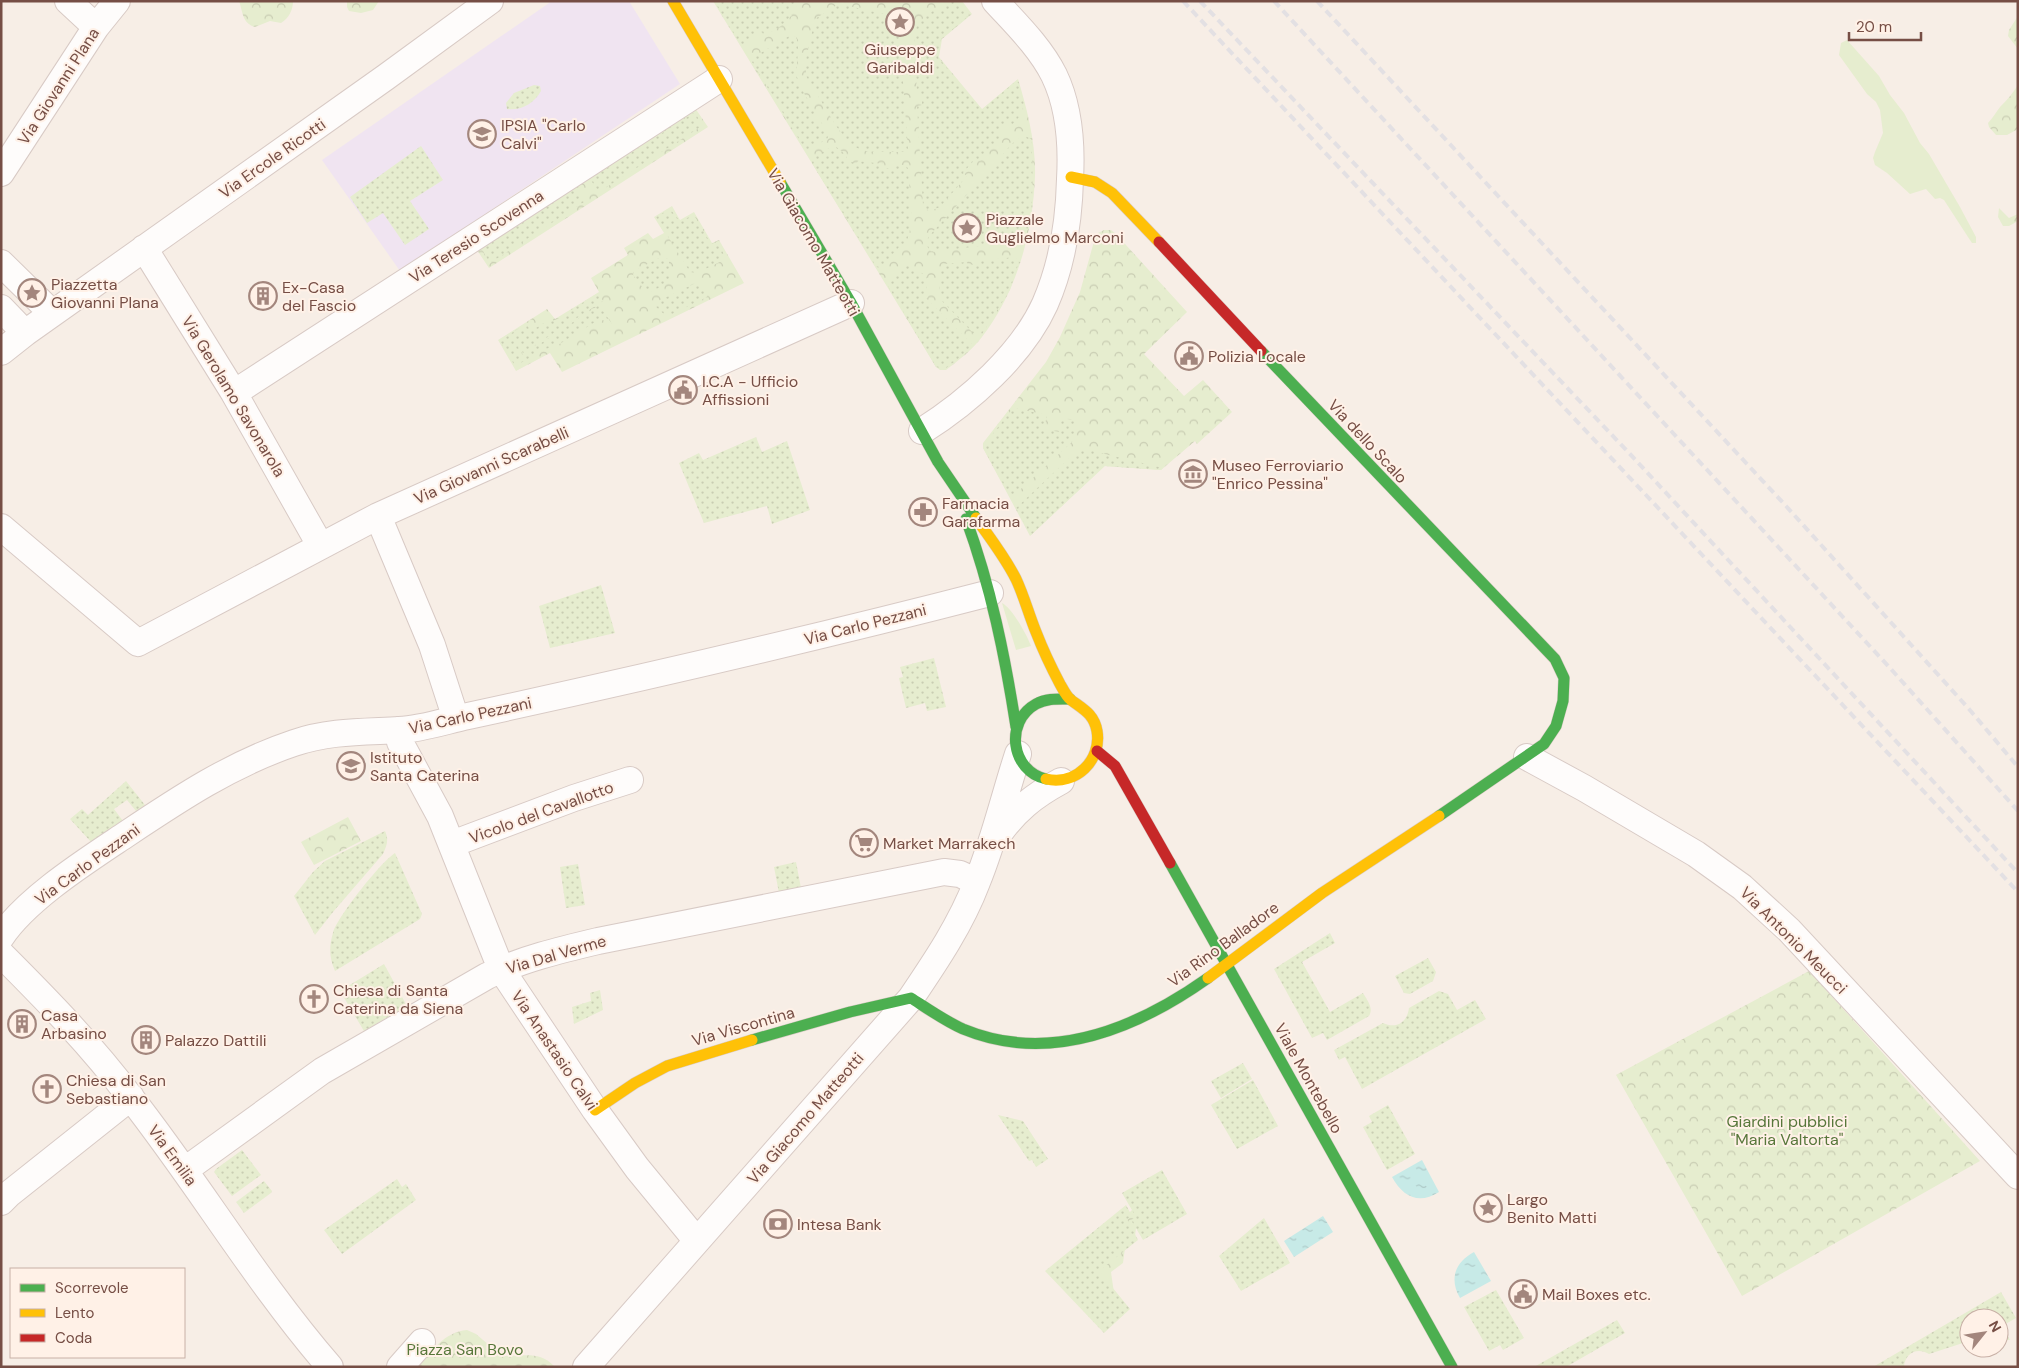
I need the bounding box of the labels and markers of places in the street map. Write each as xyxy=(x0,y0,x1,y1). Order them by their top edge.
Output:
place icon: Giuseppe Garibaldi xyxy=(885,7,915,37)
place label: Giuseppe Garibaldi xyxy=(864,39,936,78)
place label: IPSIA "Carlo Calvi" xyxy=(501,115,586,154)
school or university icon: IPSIA "Carlo Calvi" xyxy=(467,119,497,149)
place label: Piazzale Guglielmo Marconi xyxy=(986,209,1124,248)
place icon: Piazzale Guglielmo Marconi xyxy=(952,213,982,243)
place label: Piazzetta Giovanni Plana xyxy=(51,274,159,313)
place label: Ex-Casa del Fascio xyxy=(282,277,356,316)
place icon: Piazzetta Giovanni Plana xyxy=(17,278,47,308)
building icon: Ex-Casa del Fascio xyxy=(248,281,278,311)
public building icon: Polizia Locale xyxy=(1174,341,1204,371)
place label: Polizia Locale xyxy=(1208,346,1306,367)
place label: I.C.A - Ufficio Affissioni xyxy=(702,371,798,410)
public building icon: I.C.A - Ufficio Affissioni xyxy=(668,375,698,405)
place label: Museo Ferroviario "Enrico Pessina" xyxy=(1212,455,1344,494)
museum icon: Museo Ferroviario "Enrico Pessina" xyxy=(1178,459,1208,489)
place label: Farmacia Garafarma xyxy=(942,493,1020,532)
pharmacy icon: Farmacia Garafarma xyxy=(908,497,938,527)
place label: Istituto Santa Caterina xyxy=(370,747,479,786)
school or university icon: Istituto Santa Caterina xyxy=(336,751,366,781)
supermarket icon: Market Marrakech xyxy=(849,828,879,858)
place label: Market Marrakech xyxy=(883,833,1016,854)
place label: Chiesa di Santa Caterina da Siena xyxy=(333,980,463,1019)
church icon: Chiesa di Santa Caterina da Siena xyxy=(299,984,329,1014)
place label: Casa Arbasino xyxy=(41,1005,107,1044)
building icon: Casa Arbasino xyxy=(7,1009,37,1039)
building icon: Palazzo Dattili xyxy=(131,1025,161,1055)
place label: Palazzo Dattili xyxy=(165,1030,267,1051)
place label: Chiesa di San Sebastiano xyxy=(66,1070,166,1109)
church icon: Chiesa di San Sebastiano xyxy=(32,1074,62,1104)
place label: Largo Benito Matti xyxy=(1507,1189,1597,1228)
place icon: Largo Benito Matti xyxy=(1473,1193,1503,1223)
bank icon: Intesa Bank xyxy=(763,1209,793,1239)
place label: Intesa Bank xyxy=(797,1214,882,1235)
public building icon: Mail Boxes etc. xyxy=(1508,1279,1538,1309)
place label: Mail Boxes etc. xyxy=(1542,1284,1651,1305)

